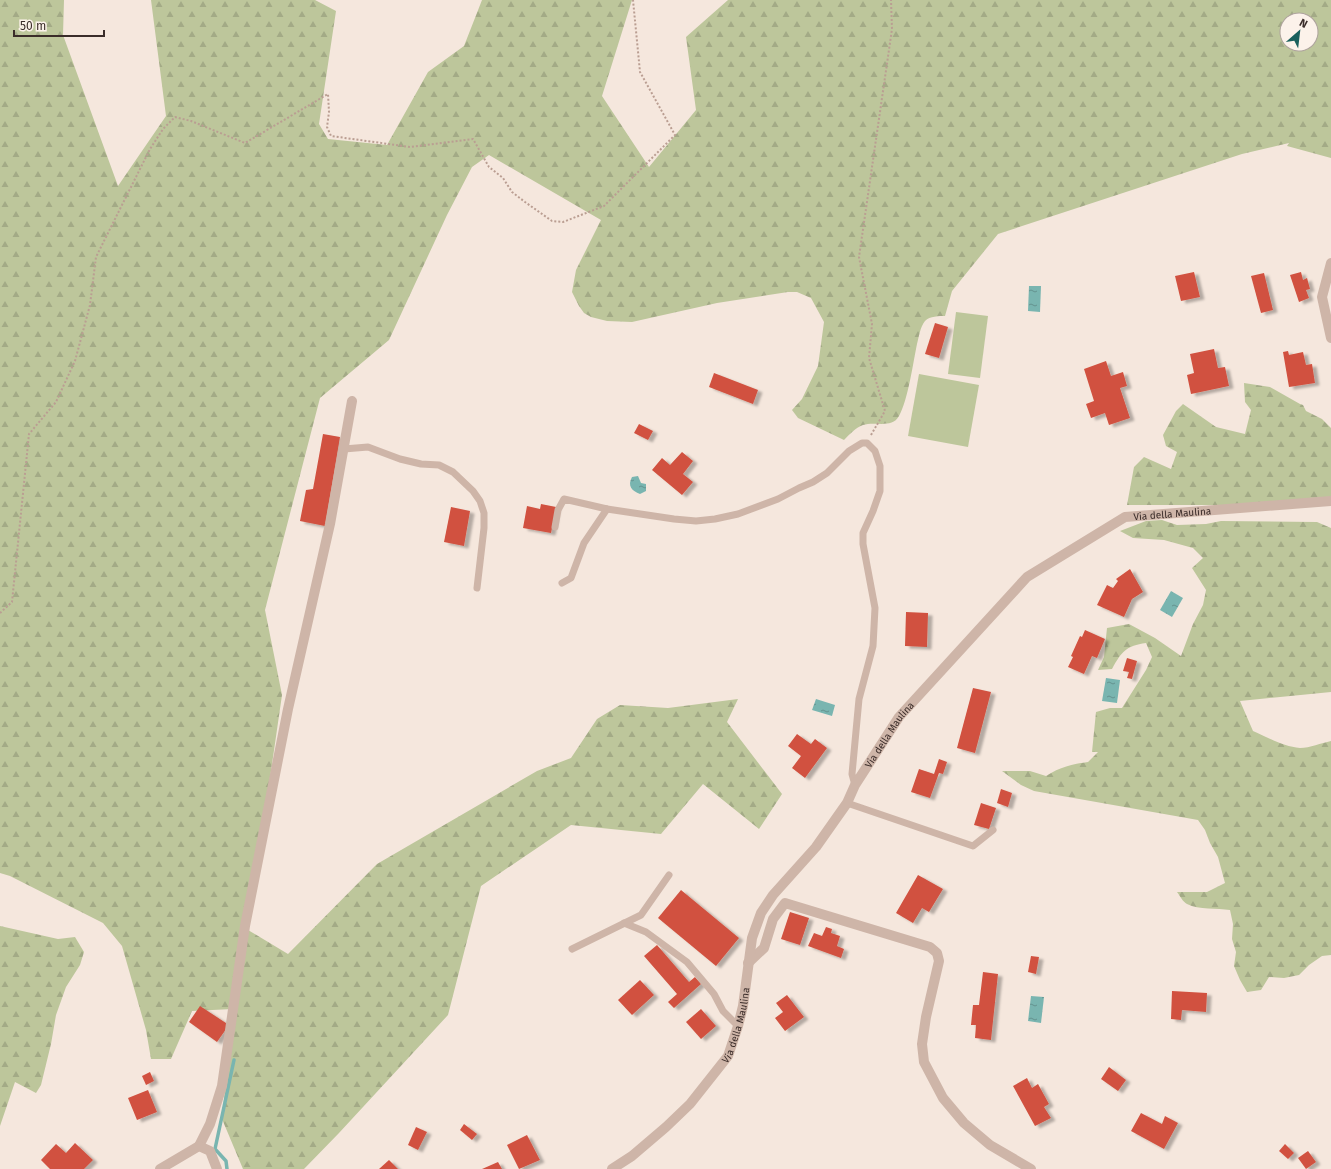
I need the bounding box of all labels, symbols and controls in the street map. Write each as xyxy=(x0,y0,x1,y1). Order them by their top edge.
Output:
scale bar xyxy=(14,12,104,38)
north arrow xyxy=(1279,12,1319,52)
text: N xyxy=(1297,16,1310,31)
text: 50 m xyxy=(20,19,46,33)
street label: Via della Maulina xyxy=(1133,505,1212,523)
street label: Via della Maulina xyxy=(863,700,917,770)
street label: Via della Maulina xyxy=(720,987,752,1066)

